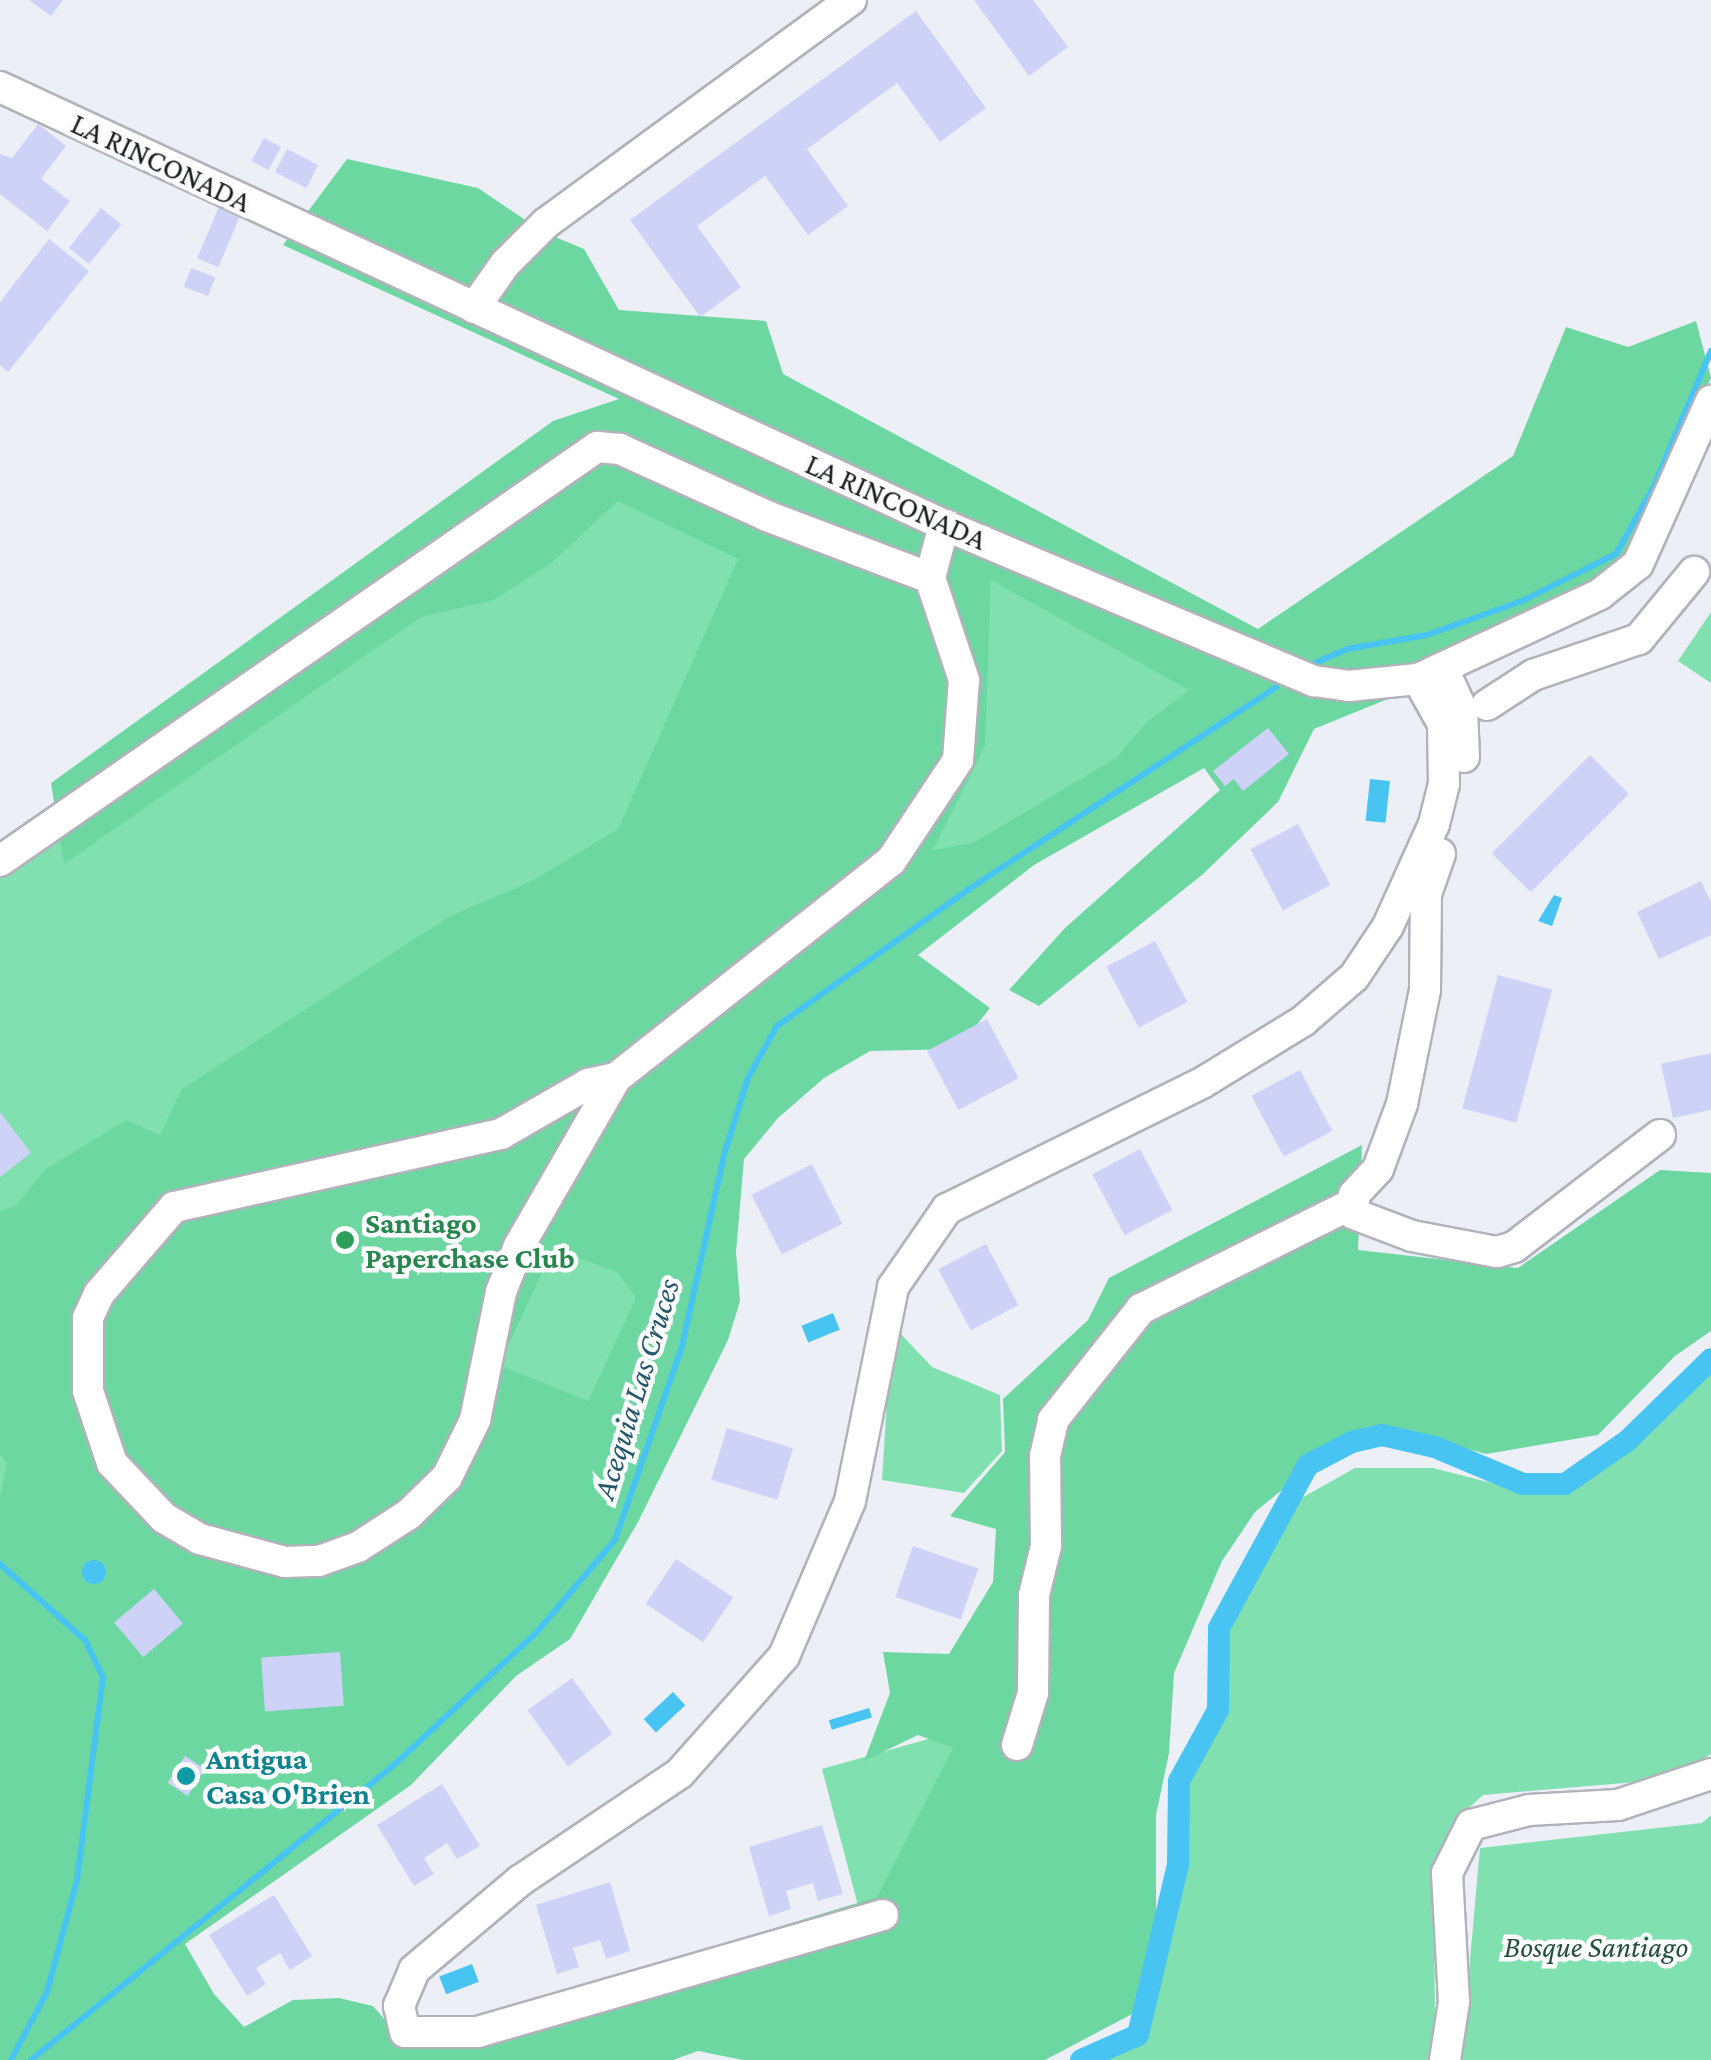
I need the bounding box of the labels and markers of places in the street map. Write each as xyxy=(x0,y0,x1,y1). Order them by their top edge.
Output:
place label: Santiago Paperchase Club xyxy=(365,1205,575,1276)
marker: Santiago Paperchase Club xyxy=(334,1229,356,1251)
place label: Antigua Casa O'Brien xyxy=(206,1741,370,1812)
marker: Antigua Casa O'Brien xyxy=(175,1765,197,1787)

